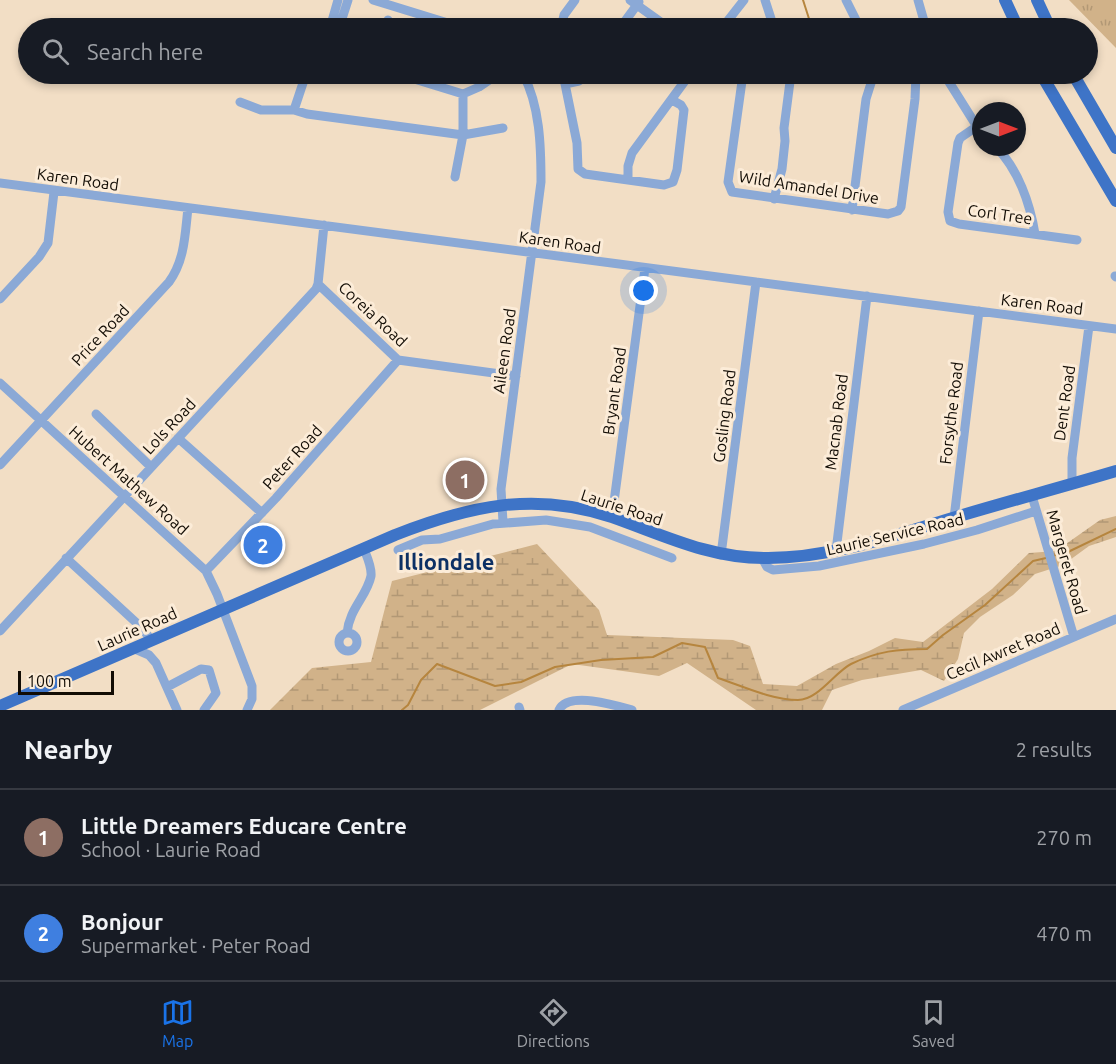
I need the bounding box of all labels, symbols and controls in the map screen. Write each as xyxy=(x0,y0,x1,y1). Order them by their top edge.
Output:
search box xyxy=(18,18,1098,84)
icon: search xyxy=(39,35,72,68)
text: Search here xyxy=(87,39,203,64)
north arrow xyxy=(972,102,1026,156)
street label: Karen Road xyxy=(36,164,120,194)
street label: Wild Amandel Drive xyxy=(738,167,880,207)
street label: Corl Tree xyxy=(966,201,1034,227)
street label: Karen Road xyxy=(518,227,602,257)
your location xyxy=(629,276,658,305)
street label: Coreia Road xyxy=(335,278,411,350)
street label: Karen Road xyxy=(1000,290,1084,318)
street label: Price Road xyxy=(67,301,133,369)
street label: Aileen Road xyxy=(489,307,519,395)
street label: Bryant Road xyxy=(599,346,629,436)
street label: Forsythe Road xyxy=(936,361,966,465)
street label: Dent Road xyxy=(1050,364,1078,442)
street label: Gosling Road xyxy=(709,368,739,464)
street label: Macnab Road xyxy=(821,373,851,471)
street label: Lols Road xyxy=(139,395,199,457)
street label: Peter Road xyxy=(259,421,325,493)
street label: Hubert Mathew Road xyxy=(66,422,192,538)
pin: 1 xyxy=(446,458,484,502)
street label: Laurie Road xyxy=(579,485,665,529)
street label: Margeret Road xyxy=(1043,508,1091,616)
street label: Laurie Service Road xyxy=(825,509,965,559)
pin: 2 xyxy=(244,522,282,568)
district label: Illiondale xyxy=(398,549,494,574)
street label: Laurie Road xyxy=(95,604,179,654)
street label: Cecil Awret Road xyxy=(943,619,1063,683)
scale bar xyxy=(18,668,114,696)
text: 100 m xyxy=(27,672,72,690)
text: Nearby xyxy=(24,735,112,764)
text: 2 results xyxy=(1016,738,1092,761)
text: Little Dreamers Educare Centre xyxy=(81,813,407,838)
text: 1 xyxy=(38,826,49,849)
text: 270 m xyxy=(1036,826,1092,849)
text: School · Laurie Road xyxy=(81,838,261,861)
text: Bonjour xyxy=(81,909,163,934)
text: 2 xyxy=(38,922,49,945)
text: 470 m xyxy=(1036,922,1092,945)
text: Supermarket · Peter Road xyxy=(81,934,311,957)
tab: Map xyxy=(161,996,194,1050)
tab: Directions xyxy=(517,996,590,1050)
tab: Saved xyxy=(912,996,955,1050)

